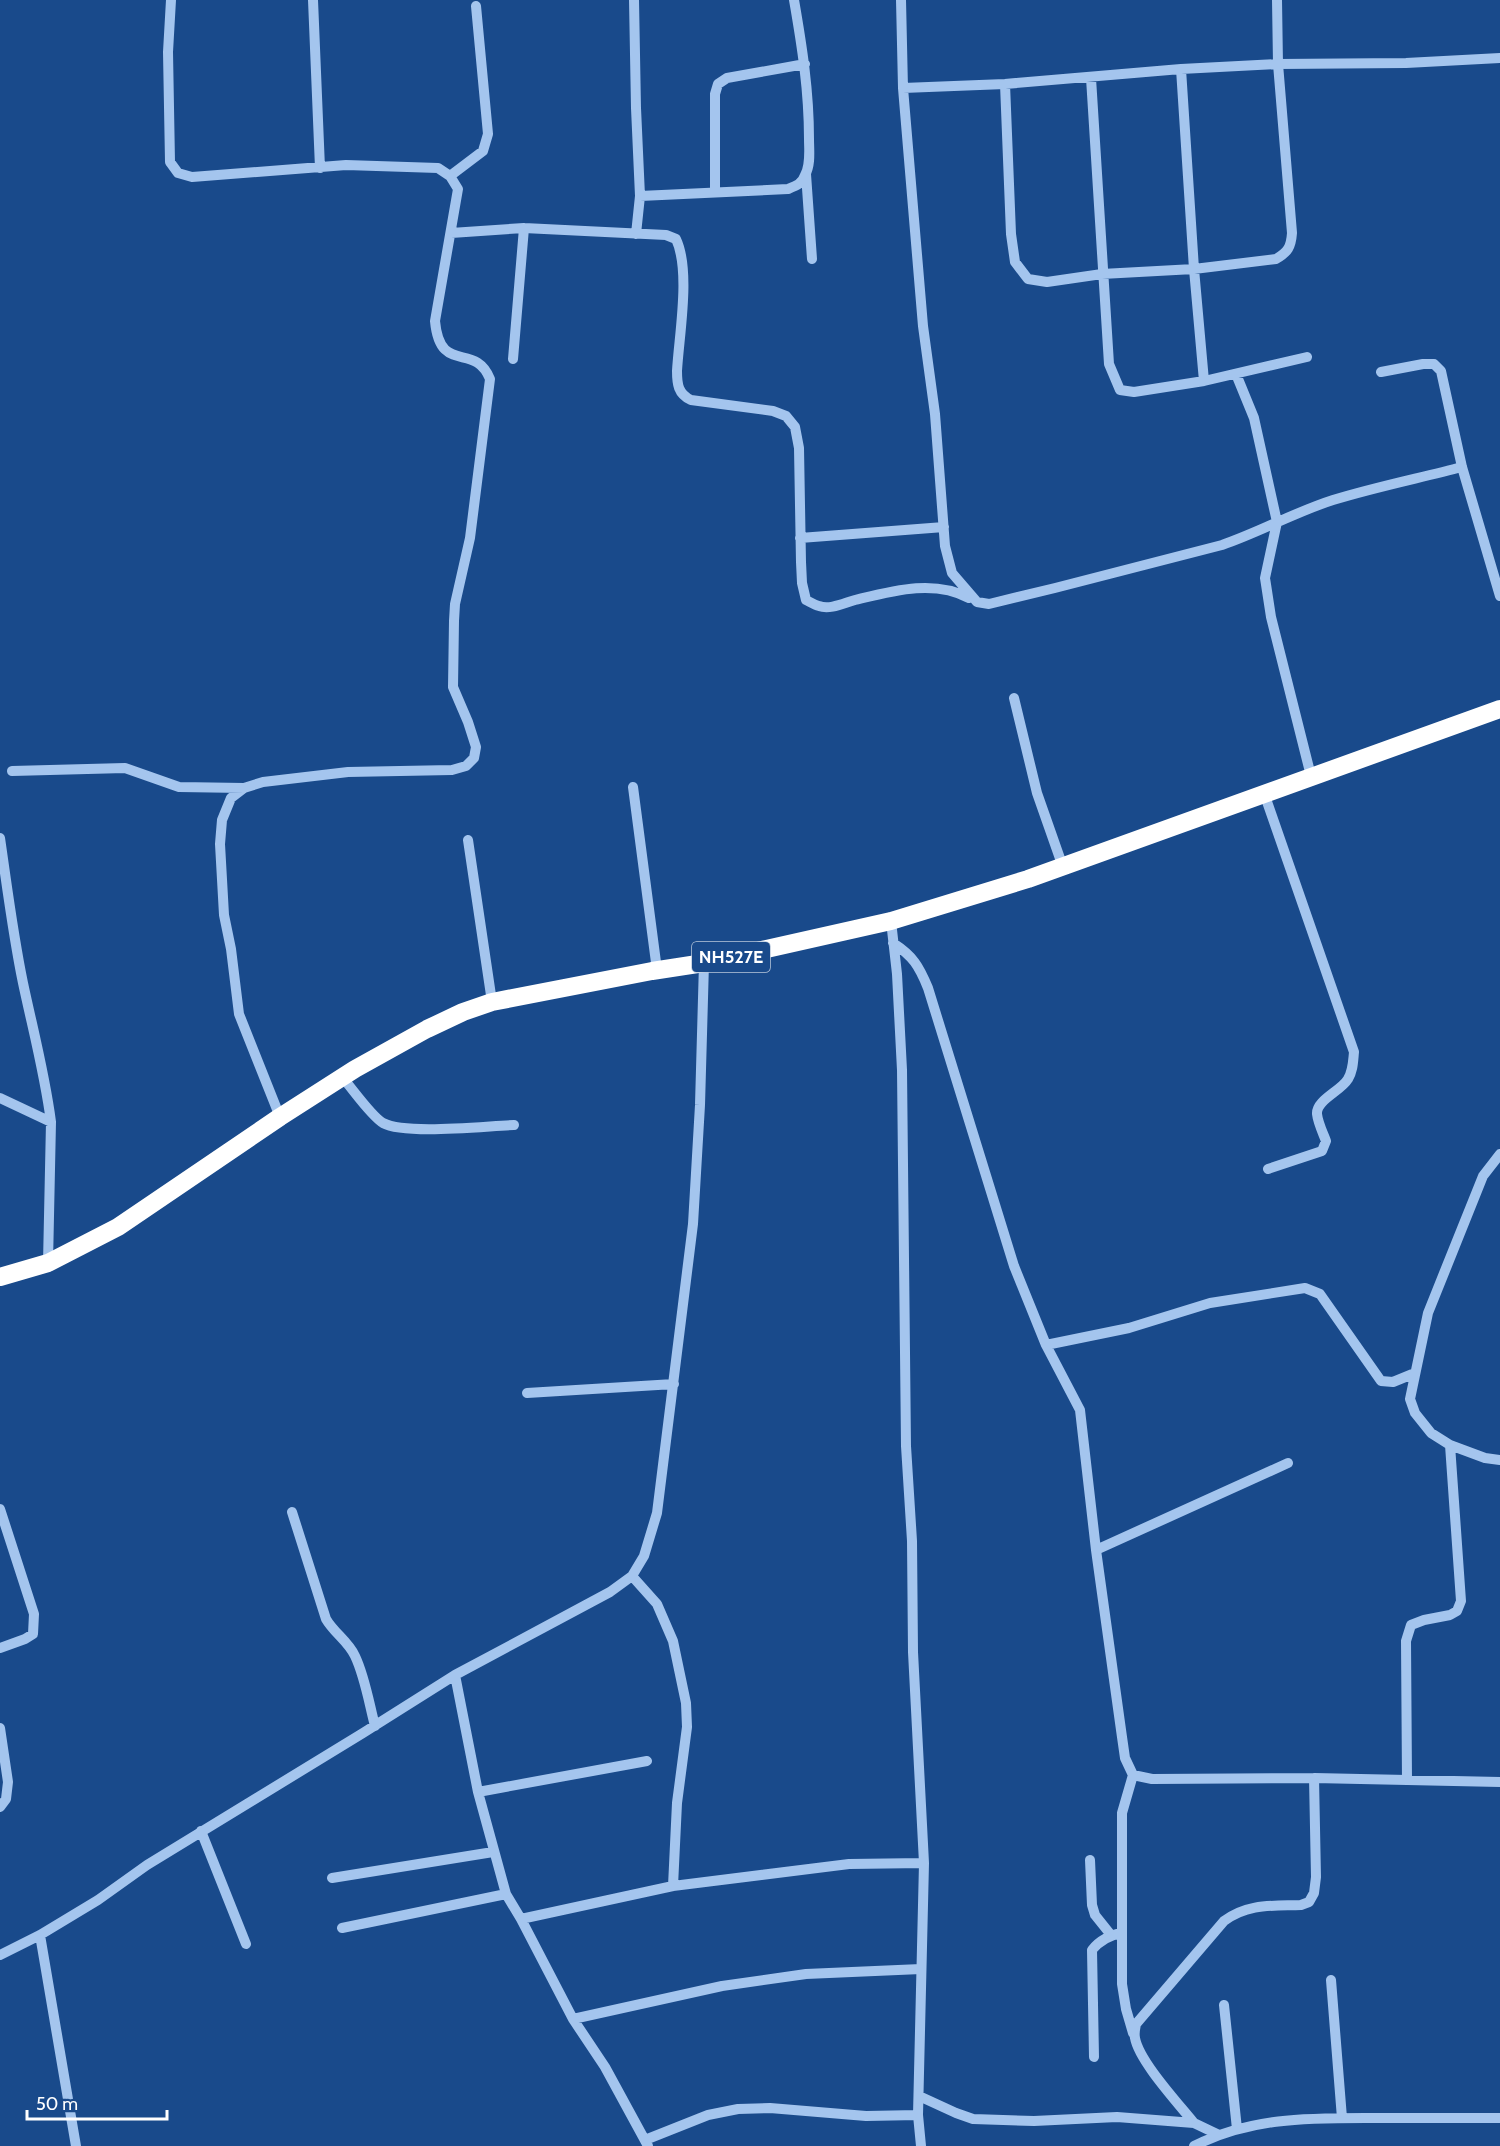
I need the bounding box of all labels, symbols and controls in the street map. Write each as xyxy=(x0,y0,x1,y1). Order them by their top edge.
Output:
road number: NH527E xyxy=(692,942,770,972)
scale bar xyxy=(27,2083,166,2121)
text: 50 m xyxy=(36,2093,78,2115)

